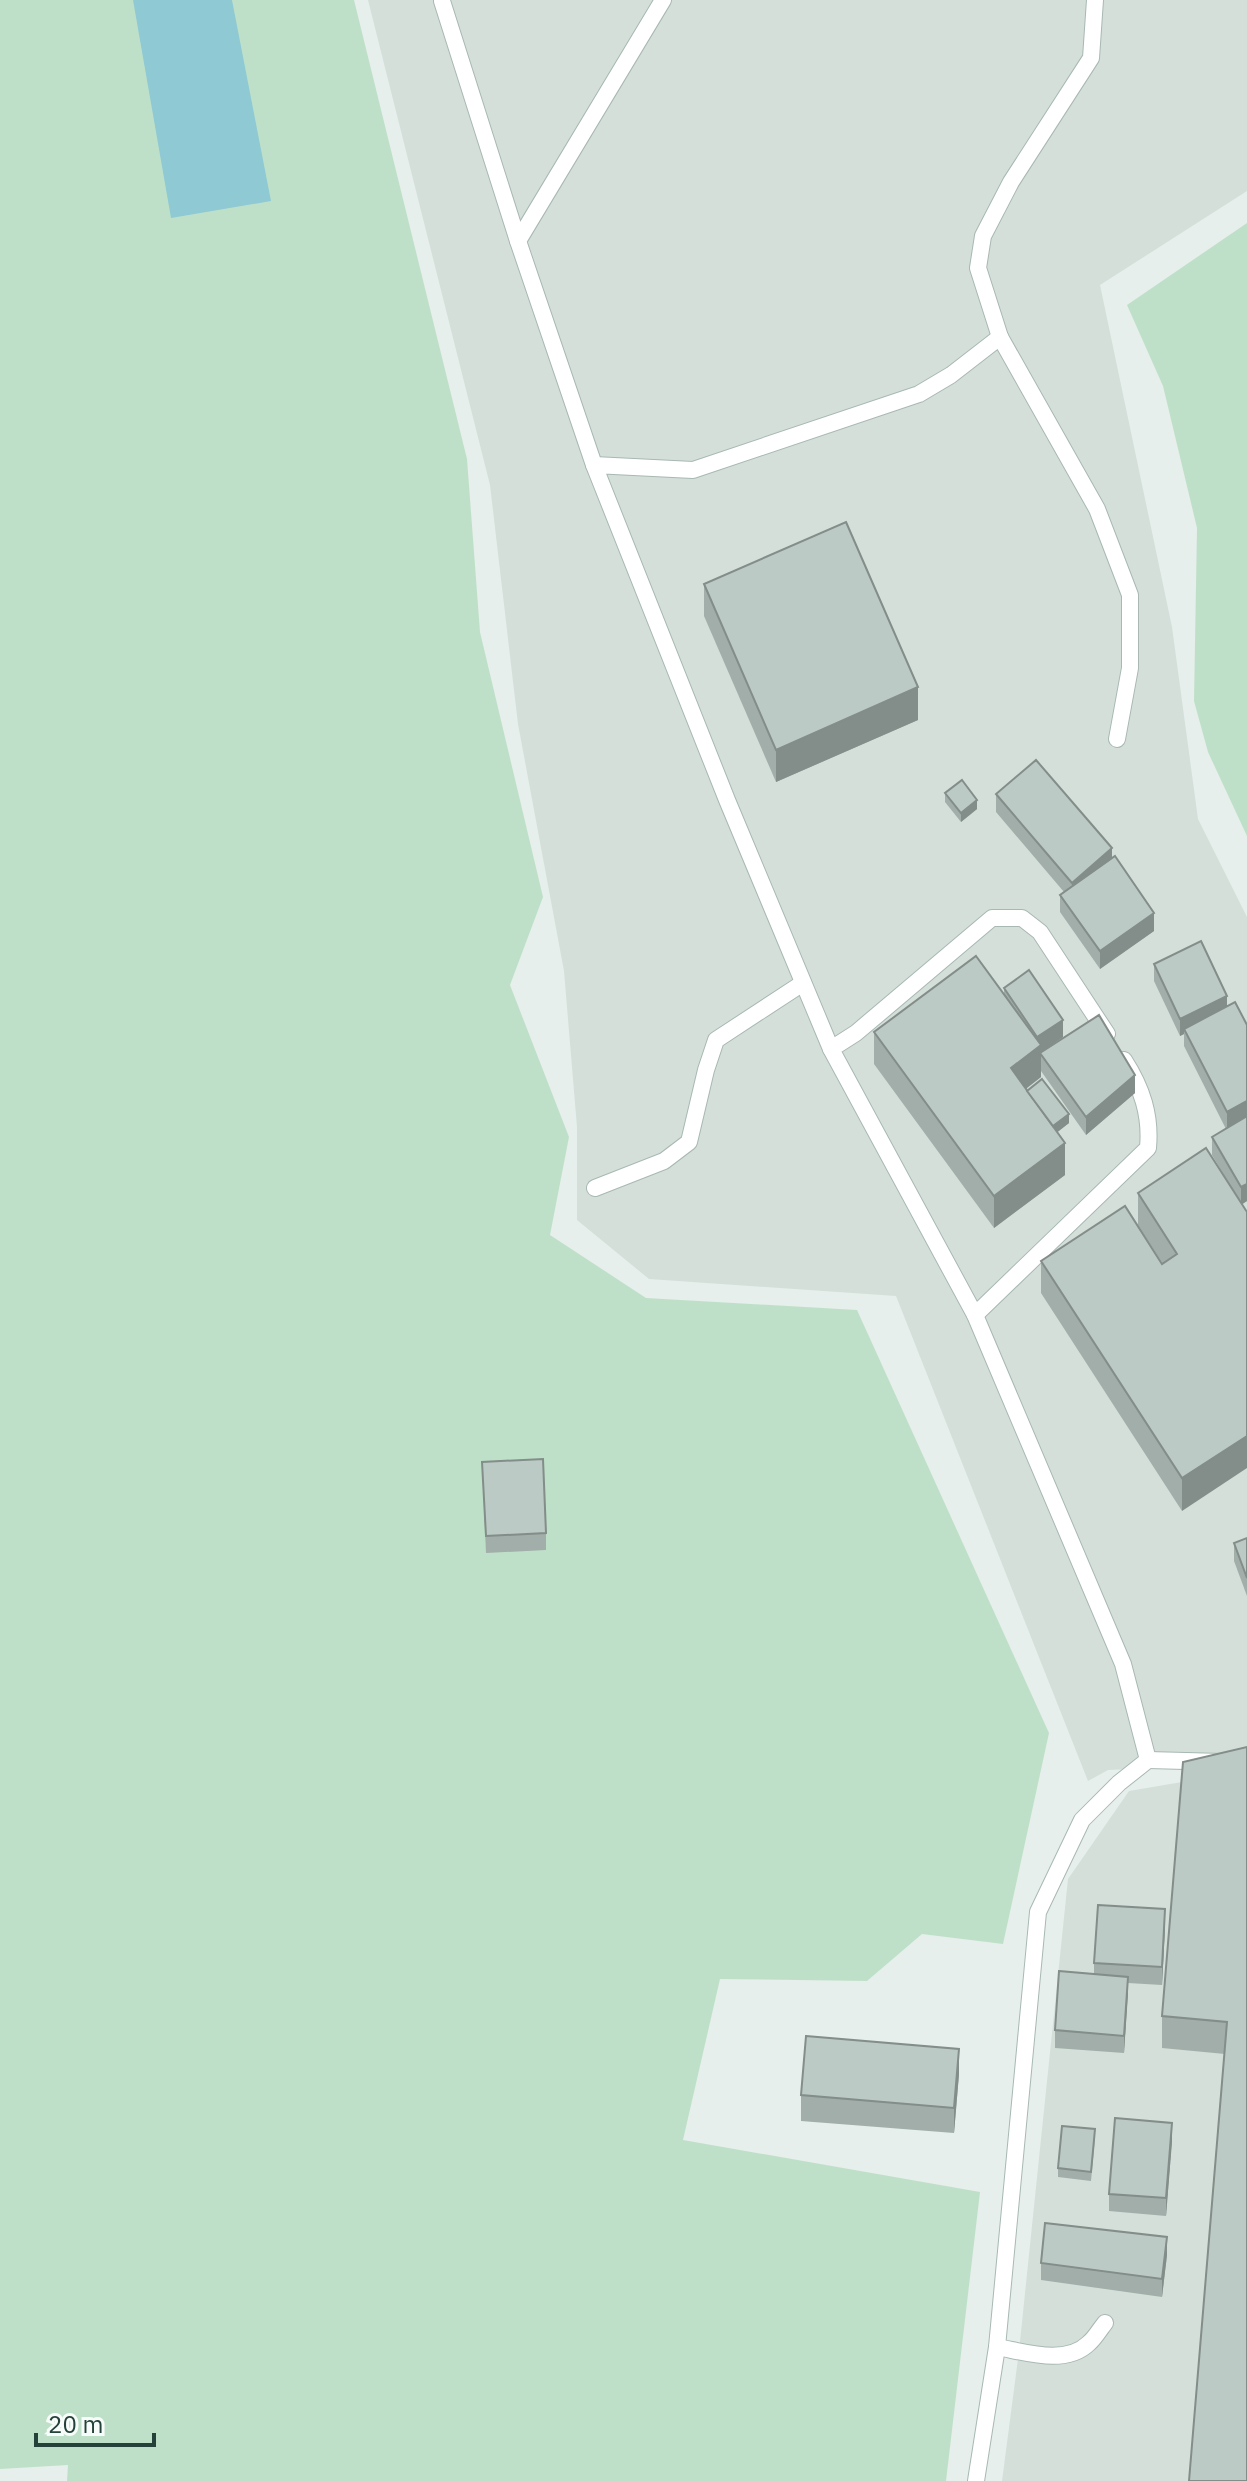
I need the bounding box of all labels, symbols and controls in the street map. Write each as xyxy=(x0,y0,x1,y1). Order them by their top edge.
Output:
scale bar xyxy=(36,2397,154,2447)
text: 20 m xyxy=(48,2408,103,2440)

